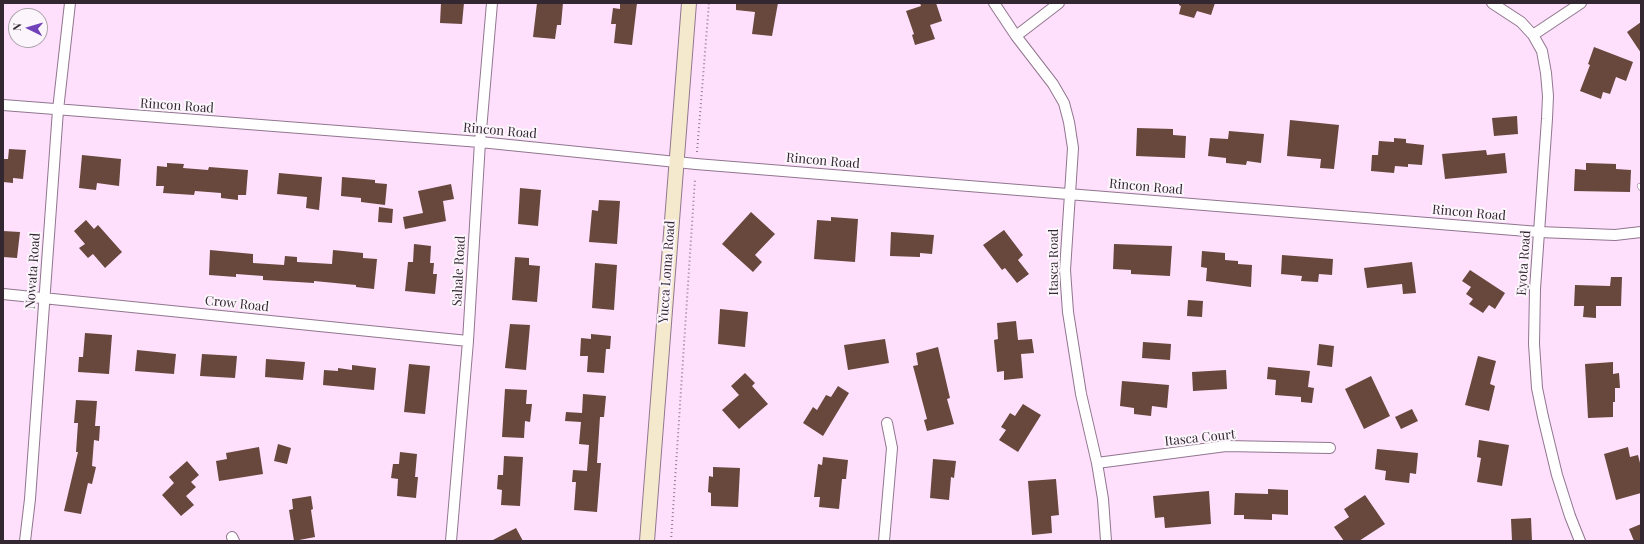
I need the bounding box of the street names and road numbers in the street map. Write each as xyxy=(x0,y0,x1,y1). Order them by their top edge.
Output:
street label: Rincon Road xyxy=(140,96,214,116)
street label: Rincon Road xyxy=(462,120,538,142)
street label: Rincon Road xyxy=(785,150,861,172)
street label: Rincon Road xyxy=(1108,176,1184,198)
street label: Rincon Road xyxy=(1431,202,1507,224)
street label: Yucca Loma Road xyxy=(656,220,678,324)
street label: Itasca Road xyxy=(1046,229,1062,295)
street label: Eyota Road xyxy=(1514,230,1534,296)
street label: Nowata Road xyxy=(23,232,43,310)
street label: Sahale Road xyxy=(449,235,469,307)
street label: Crow Road xyxy=(204,293,270,315)
street label: Itasca Court xyxy=(1164,427,1236,449)

